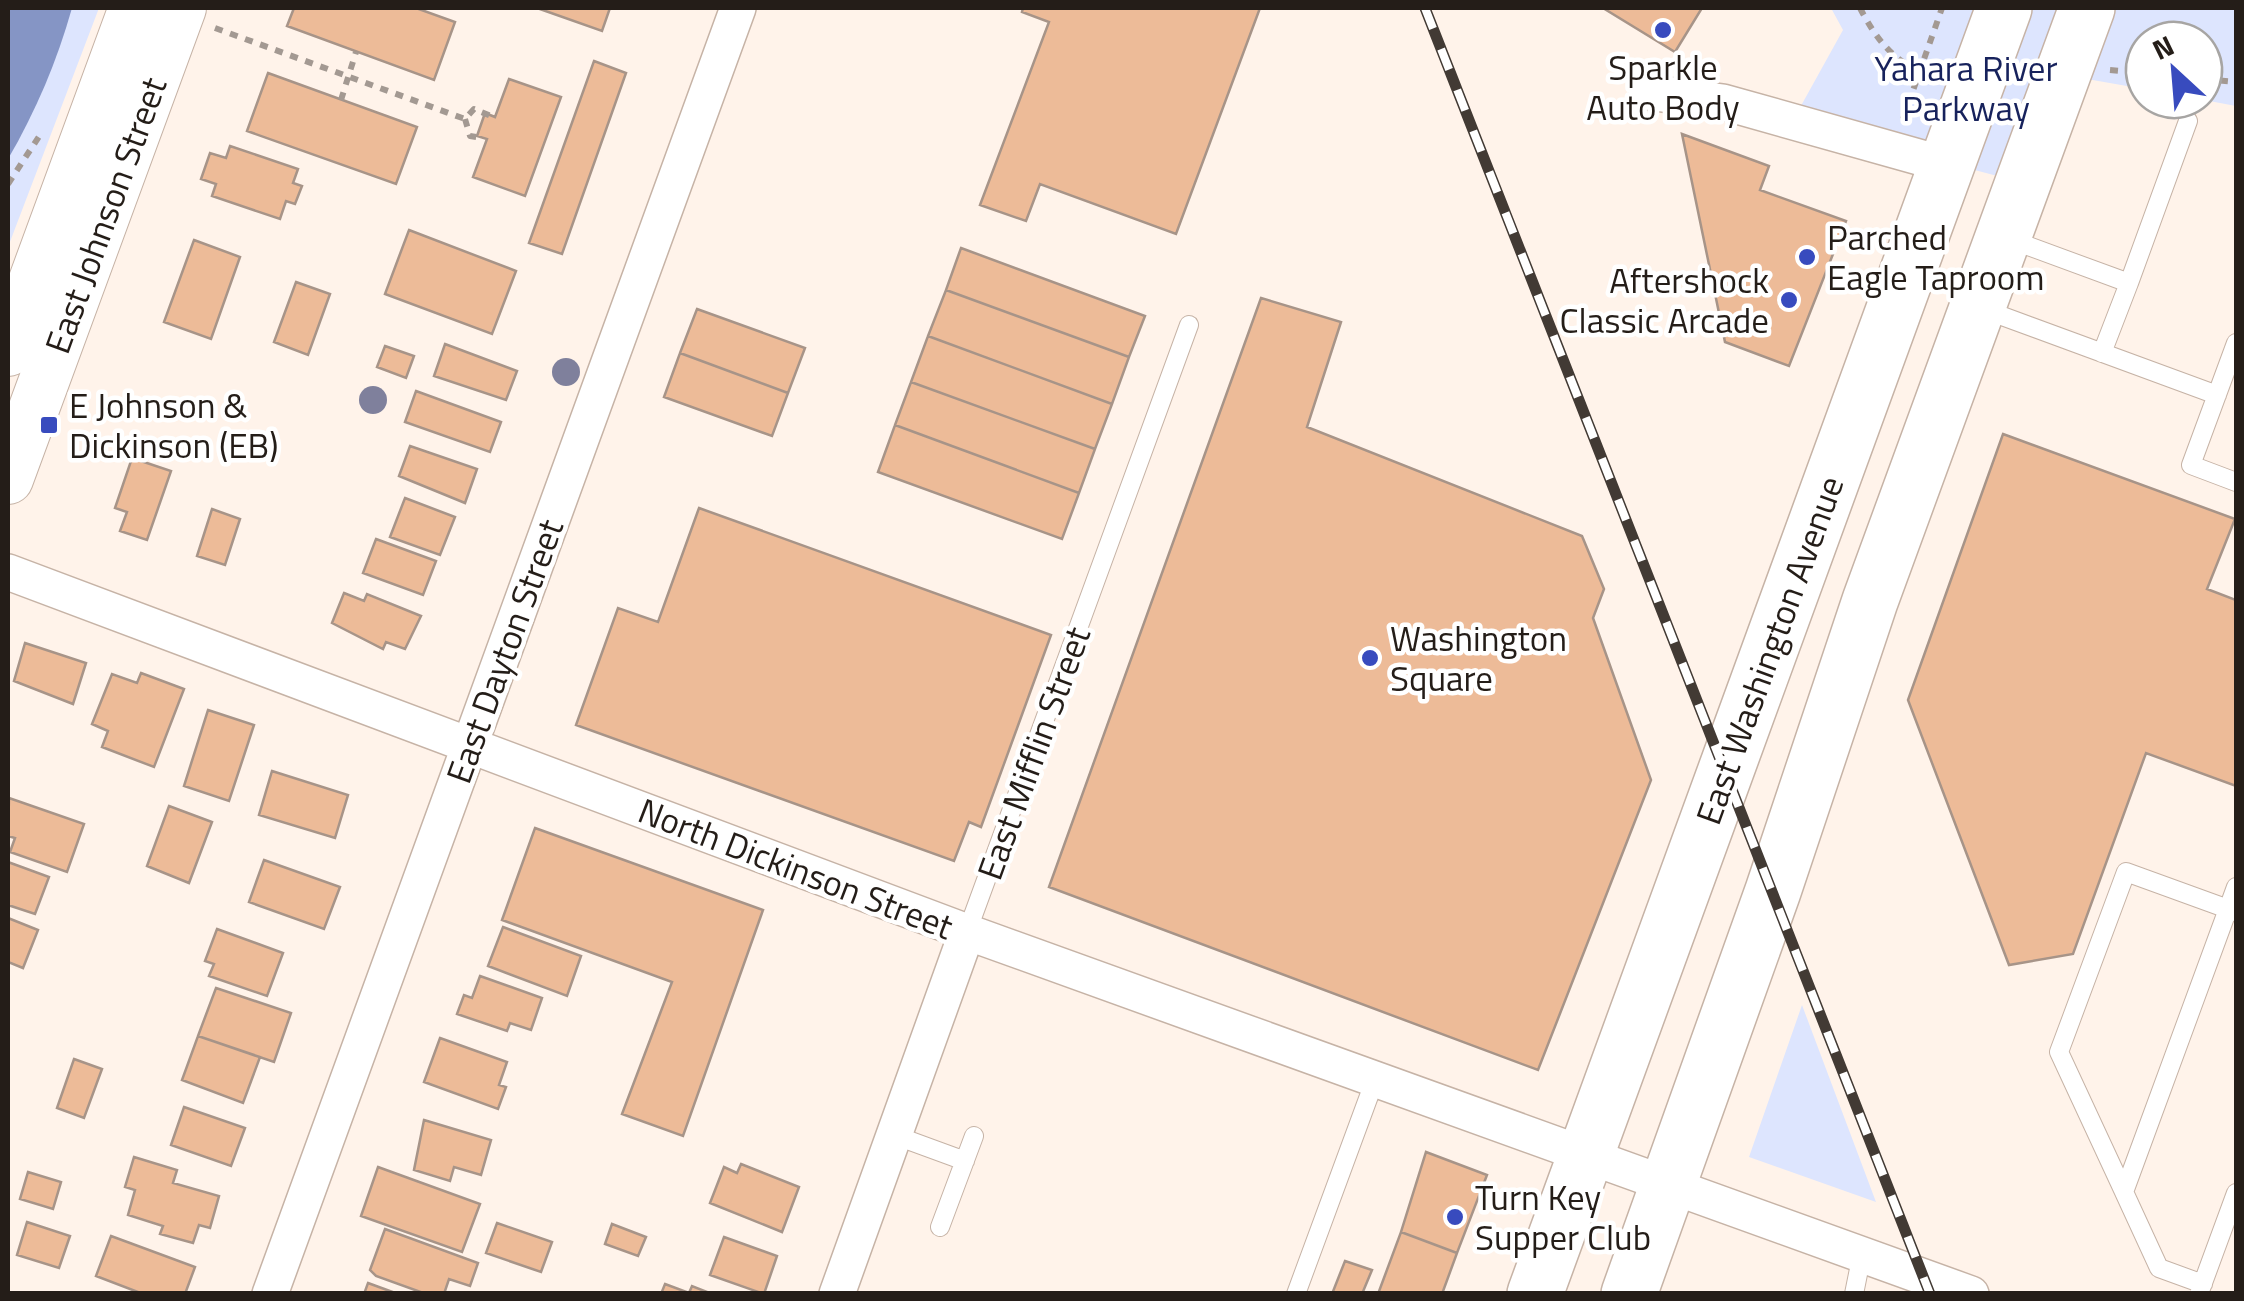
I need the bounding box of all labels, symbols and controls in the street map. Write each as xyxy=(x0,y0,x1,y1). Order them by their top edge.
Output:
marker: Sparkle Auto Body xyxy=(1652,19,1674,41)
north arrow xyxy=(2124,20,2224,120)
text: N xyxy=(2145,24,2181,71)
place label: Sparkle Auto Body xyxy=(1586,40,1740,134)
park label: Yahara River Parkway xyxy=(1874,41,2058,135)
street label: East Johnson Street xyxy=(30,69,180,361)
place label: Parched Eagle Taproom xyxy=(1827,210,2045,304)
marker: Parched Eagle Taproom xyxy=(1796,246,1818,268)
place label: Aftershock Classic Arcade xyxy=(1560,253,1769,347)
marker: Aftershock Classic Arcade xyxy=(1778,289,1800,311)
place label: E Johnson & Dickinson (EB) xyxy=(69,378,278,472)
marker: E Johnson & Dickinson (EB) xyxy=(38,414,60,436)
street label: East Washington Avenue xyxy=(1681,468,1857,832)
street label: East Dayton Street xyxy=(431,511,577,791)
place label: Washington Square xyxy=(1390,611,1567,705)
street label: East Mifflin Street xyxy=(962,619,1104,887)
marker: Washington Square xyxy=(1359,647,1381,669)
street label: North Dickinson Street xyxy=(631,783,961,953)
place label: Turn Key Supper Club xyxy=(1475,1170,1651,1264)
marker: Turn Key Supper Club xyxy=(1444,1206,1466,1228)

